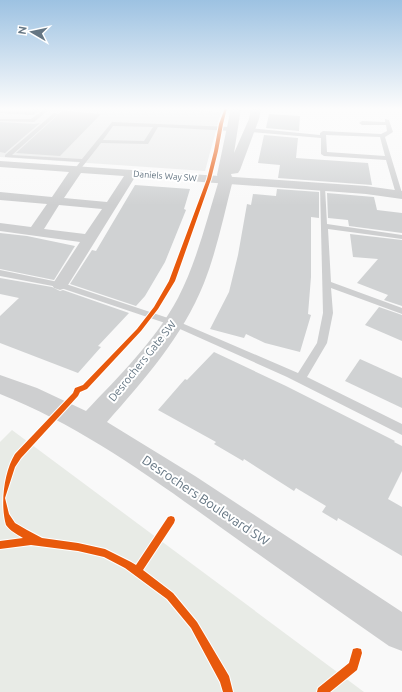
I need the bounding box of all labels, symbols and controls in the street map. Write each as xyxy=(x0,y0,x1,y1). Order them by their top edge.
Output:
north arrow xyxy=(12,12,52,52)
text: N xyxy=(16,25,29,35)
street label: Daniels Way SW xyxy=(133,169,198,183)
street label: Desrochers Gate SW xyxy=(106,318,178,404)
street label: Desrochers Boulevard SW xyxy=(140,452,272,548)

